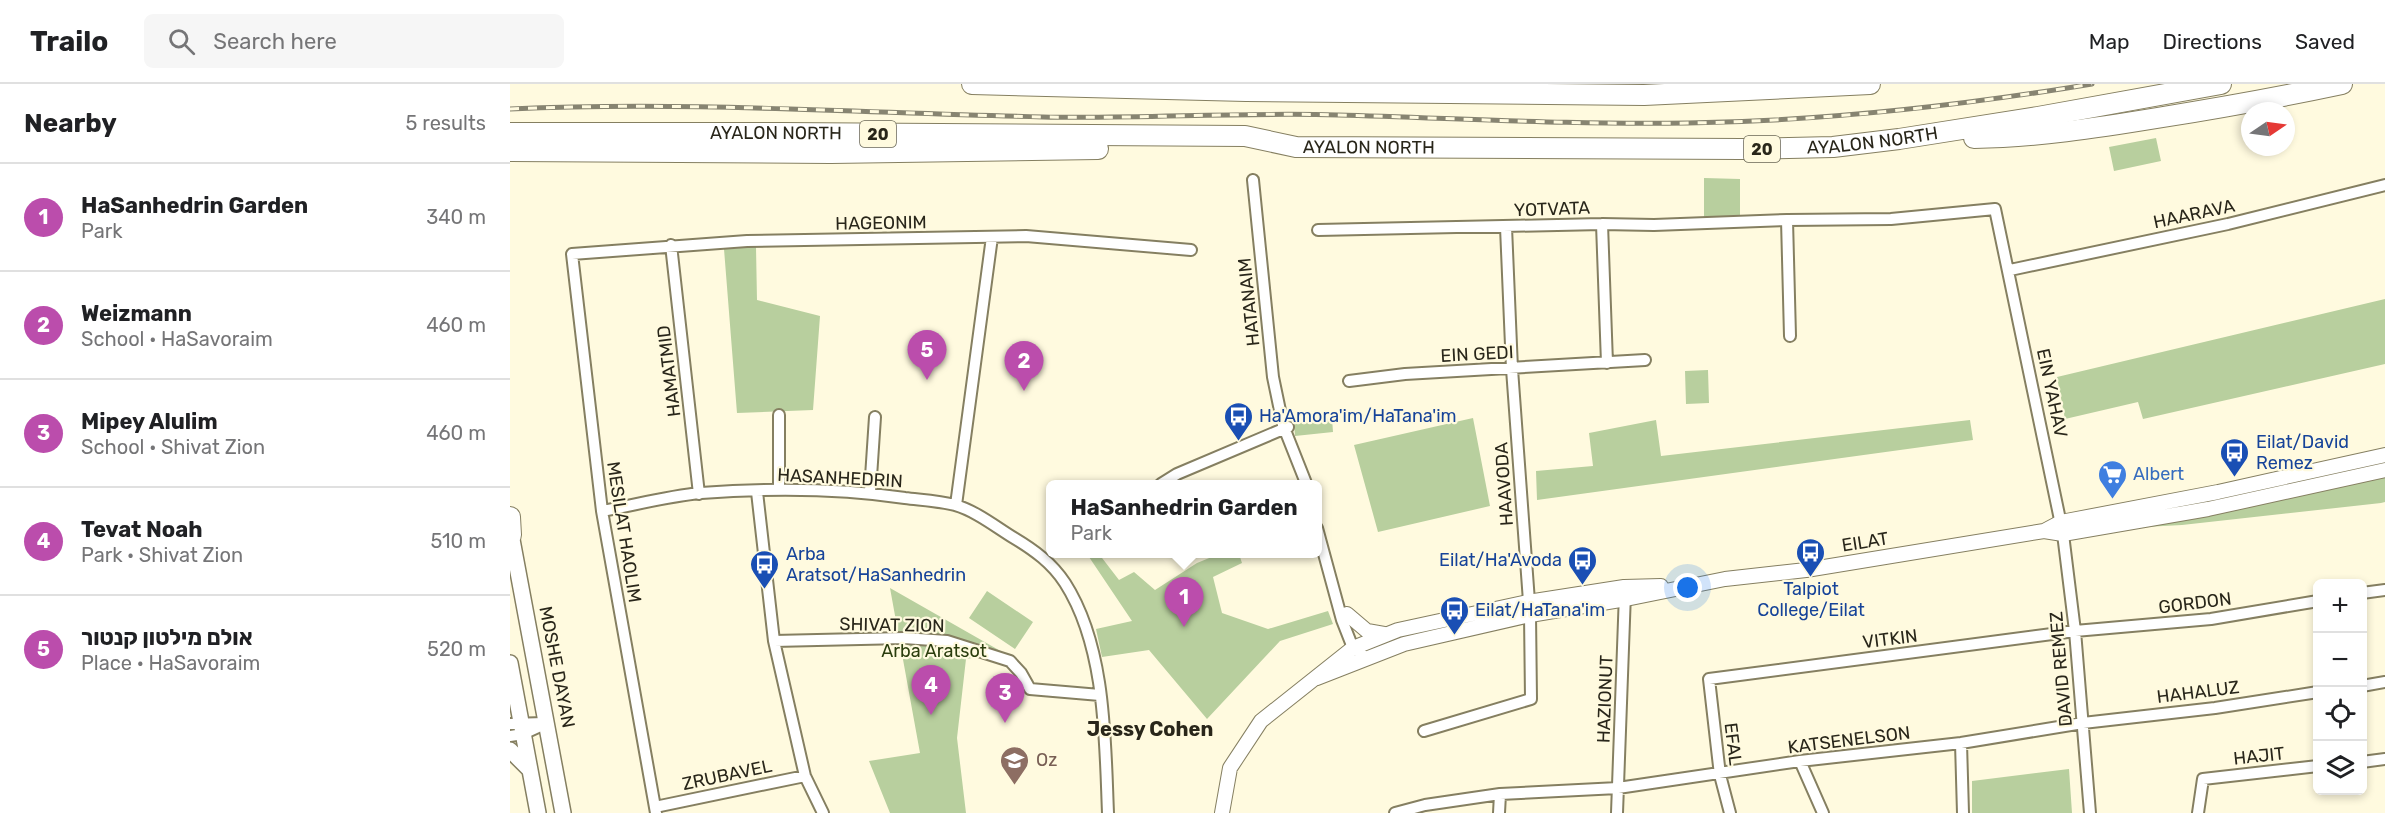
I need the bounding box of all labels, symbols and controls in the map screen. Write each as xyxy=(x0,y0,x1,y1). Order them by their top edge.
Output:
search box xyxy=(144,14,564,68)
text: Trailo xyxy=(30,25,108,58)
icon: search xyxy=(165,25,198,58)
text: Search here xyxy=(213,28,337,55)
text: Map xyxy=(2089,29,2130,54)
text: Directions xyxy=(2163,29,2262,54)
text: Saved xyxy=(2295,29,2355,54)
north arrow xyxy=(2241,102,2295,156)
text: Nearby xyxy=(24,108,117,139)
text: 5 results xyxy=(405,111,486,135)
road number: 20 xyxy=(860,121,896,147)
street label: AYALON NORTH xyxy=(710,122,842,144)
street label: AYALON NORTH xyxy=(1807,122,1940,159)
street label: AYALON NORTH xyxy=(1303,136,1435,159)
road number: 20 xyxy=(1744,136,1780,162)
text: HaSanhedrin Garden xyxy=(81,192,308,219)
street label: HAARAVA xyxy=(2151,195,2237,233)
street label: YOTVATA xyxy=(1514,197,1590,221)
text: 1 xyxy=(39,205,48,229)
text: 340 m xyxy=(426,205,486,229)
street label: HAGEONIM xyxy=(835,211,927,235)
text: Park xyxy=(81,219,123,243)
street label: HATANAIM xyxy=(1233,257,1265,347)
text: Weizmann xyxy=(81,300,192,327)
text: 2 xyxy=(37,313,50,337)
text: 460 m xyxy=(426,313,486,337)
street label: HAMATMID xyxy=(652,324,686,418)
text: School · HaSavoraim xyxy=(81,327,273,351)
pin: 5 xyxy=(908,330,946,380)
street label: EIN GEDI xyxy=(1440,341,1514,367)
pin: 2 xyxy=(1004,342,1044,391)
street label: EIN YAHAV xyxy=(2032,346,2072,440)
bus stop icon: Ha'Amora'im/HaTana'im xyxy=(1222,400,1254,442)
place label: Ha'Amora'im/HaTana'im xyxy=(1259,405,1457,427)
text: Mipey Alulim xyxy=(81,408,218,435)
text: 3 xyxy=(37,421,50,445)
text: 460 m xyxy=(426,421,486,445)
place label: Eilat/David Remez xyxy=(2256,431,2349,474)
text: School · Shivat Zion xyxy=(81,435,265,459)
bus stop icon: Eilat/David Remez xyxy=(2219,436,2251,478)
street label: HAAVODA xyxy=(1490,441,1518,527)
supermarket icon: Albert xyxy=(2096,458,2128,500)
street label: MESILAT HAOLIM xyxy=(602,460,646,604)
place label: Albert xyxy=(2133,463,2184,485)
street label: HASANHEDRIN xyxy=(777,464,903,492)
popup xyxy=(1046,480,1322,558)
text: HaSanhedrin Garden xyxy=(1070,494,1298,521)
text: Tevat Noah xyxy=(81,516,203,543)
text: Park xyxy=(1070,521,1112,545)
street label: EILAT xyxy=(1840,527,1890,557)
text: 4 xyxy=(37,529,50,553)
text: 510 m xyxy=(430,529,486,553)
bus stop icon: Talpiot College/Eilat xyxy=(1795,536,1827,578)
text: Park · Shivat Zion xyxy=(81,543,243,567)
place label: Arba Aratsot/HaSanhedrin xyxy=(786,543,966,586)
bus stop icon: Eilat/Ha'Avoda xyxy=(1567,544,1599,586)
bus stop icon: Arba Aratsot/HaSanhedrin xyxy=(749,548,781,590)
place label: Eilat/Ha'Avoda xyxy=(1439,549,1562,571)
your location xyxy=(1673,573,1702,602)
pin: 1 xyxy=(1164,578,1204,627)
place label: Talpiot College/Eilat xyxy=(1757,578,1865,621)
map controls xyxy=(2313,579,2367,795)
button: + xyxy=(2313,579,2367,633)
street label: GORDON xyxy=(2157,588,2233,618)
bus stop icon: Eilat/HaTana'im xyxy=(1438,594,1470,636)
place label: Eilat/HaTana'im xyxy=(1475,599,1605,621)
street label: MOSHE DAYAN xyxy=(534,604,580,730)
street label: DAVID REMEZ xyxy=(2045,610,2077,728)
street label: SHIVAT ZION xyxy=(839,613,945,637)
text: אולם מילטון קנטור xyxy=(81,624,253,651)
street label: VITKIN xyxy=(1861,625,1919,653)
button: − xyxy=(2313,633,2367,687)
text: 5 xyxy=(37,637,50,661)
text: 520 m xyxy=(427,637,486,661)
park label: Arba Aratsot xyxy=(881,640,987,662)
text: Place · HaSavoraim xyxy=(81,651,260,675)
street label: HAZIONUT xyxy=(1592,654,1618,744)
pin: 4 xyxy=(912,666,950,715)
pin: 3 xyxy=(986,674,1024,723)
street label: HAHALUZ xyxy=(2155,676,2241,708)
button: locate xyxy=(2313,687,2367,741)
district label: Jessy Cohen xyxy=(1087,717,1213,741)
street label: EFAL xyxy=(1719,721,1747,767)
street label: KATSENELSON xyxy=(1786,722,1912,758)
button: layers xyxy=(2313,741,2367,795)
street label: HAJIT xyxy=(2232,742,2286,770)
school or university icon: Oz xyxy=(999,744,1031,786)
place label: Oz xyxy=(1036,749,1057,771)
street label: ZRUBAVEL xyxy=(680,755,774,795)

